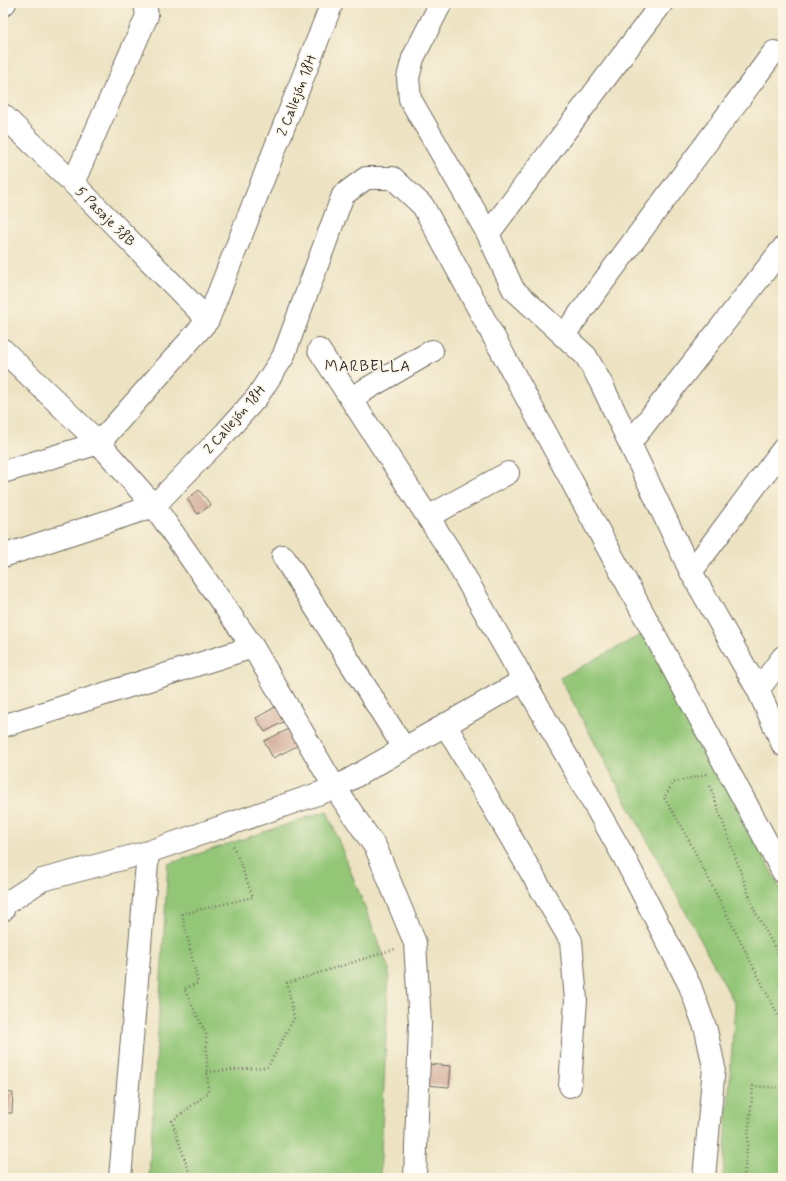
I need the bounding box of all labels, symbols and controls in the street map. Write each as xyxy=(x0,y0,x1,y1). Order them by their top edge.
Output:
street label: 2 Callejón 18H xyxy=(273,52,321,139)
street label: 5 Pasaje 38B xyxy=(72,183,139,251)
district label: MARBELLA xyxy=(325,357,411,377)
street label: 2 Callejón 18H xyxy=(200,381,270,458)

